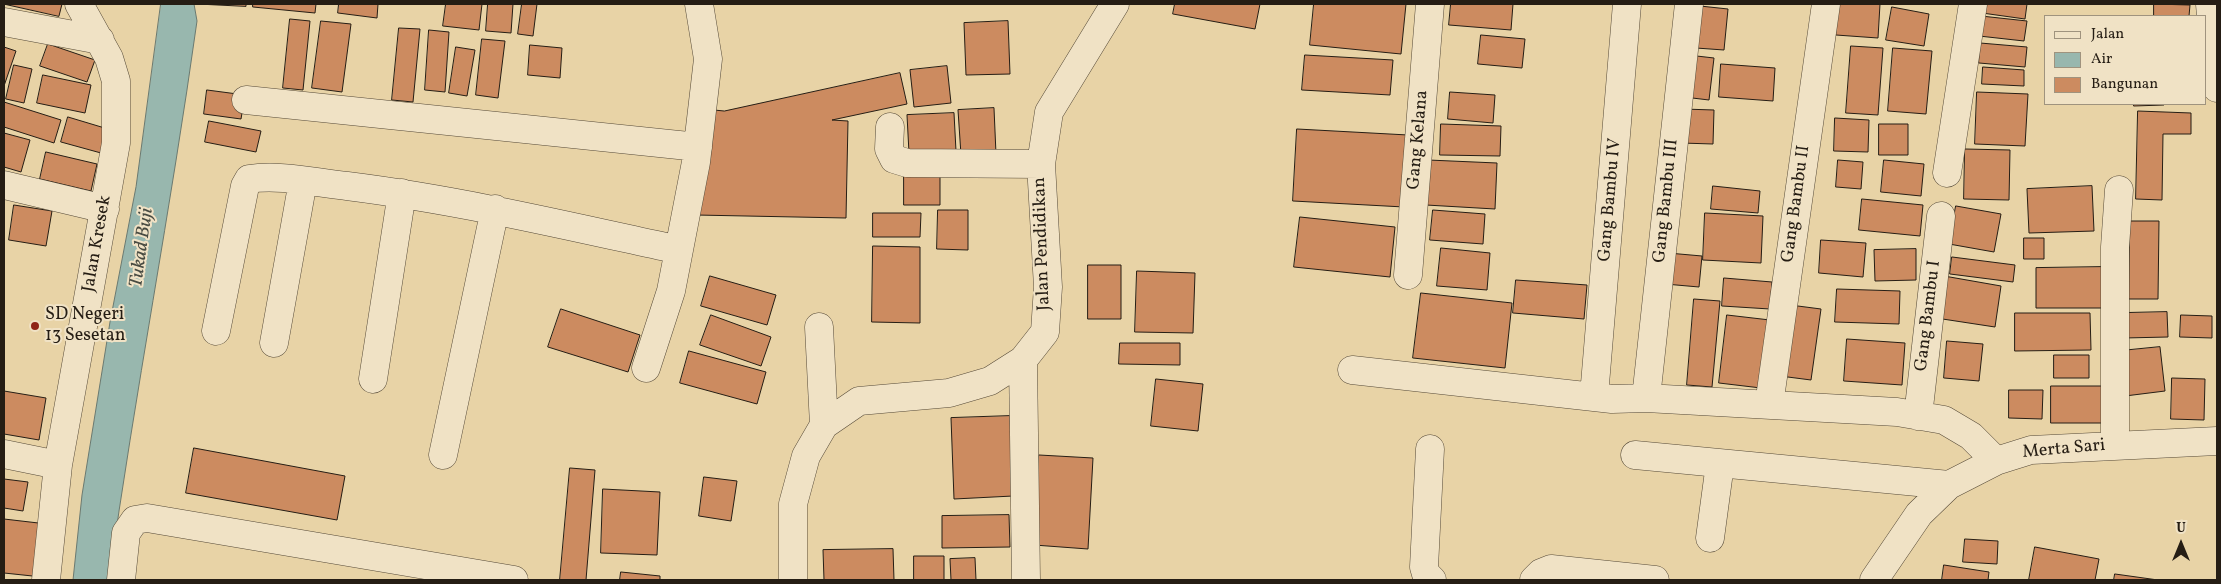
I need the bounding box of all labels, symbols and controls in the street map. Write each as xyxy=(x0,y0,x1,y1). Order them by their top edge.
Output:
legend xyxy=(2044,15,2206,105)
text: Jalan xyxy=(2091,24,2124,45)
text: Air xyxy=(2091,49,2112,70)
text: Bangunan xyxy=(2091,74,2158,95)
street label: Gang Kelana xyxy=(1404,89,1434,191)
street label: Gang Bambu IV xyxy=(1595,137,1627,263)
street label: Gang Bambu III xyxy=(1650,138,1684,264)
street label: Gang Bambu II xyxy=(1778,144,1816,264)
street label: Jalan Pendidikan xyxy=(1030,177,1056,311)
street label: Jalan Kresek xyxy=(79,194,117,294)
water label: Tukad Buji xyxy=(126,207,160,289)
street label: Gang Bambu I xyxy=(1911,259,1947,373)
place label: SD Negeri 13 Sesetan xyxy=(45,305,126,348)
marker: SD Negeri 13 Sesetan xyxy=(29,320,41,332)
street label: Merta Sari xyxy=(2022,436,2106,464)
north arrow xyxy=(2156,519,2206,569)
text: U xyxy=(2176,519,2186,538)

